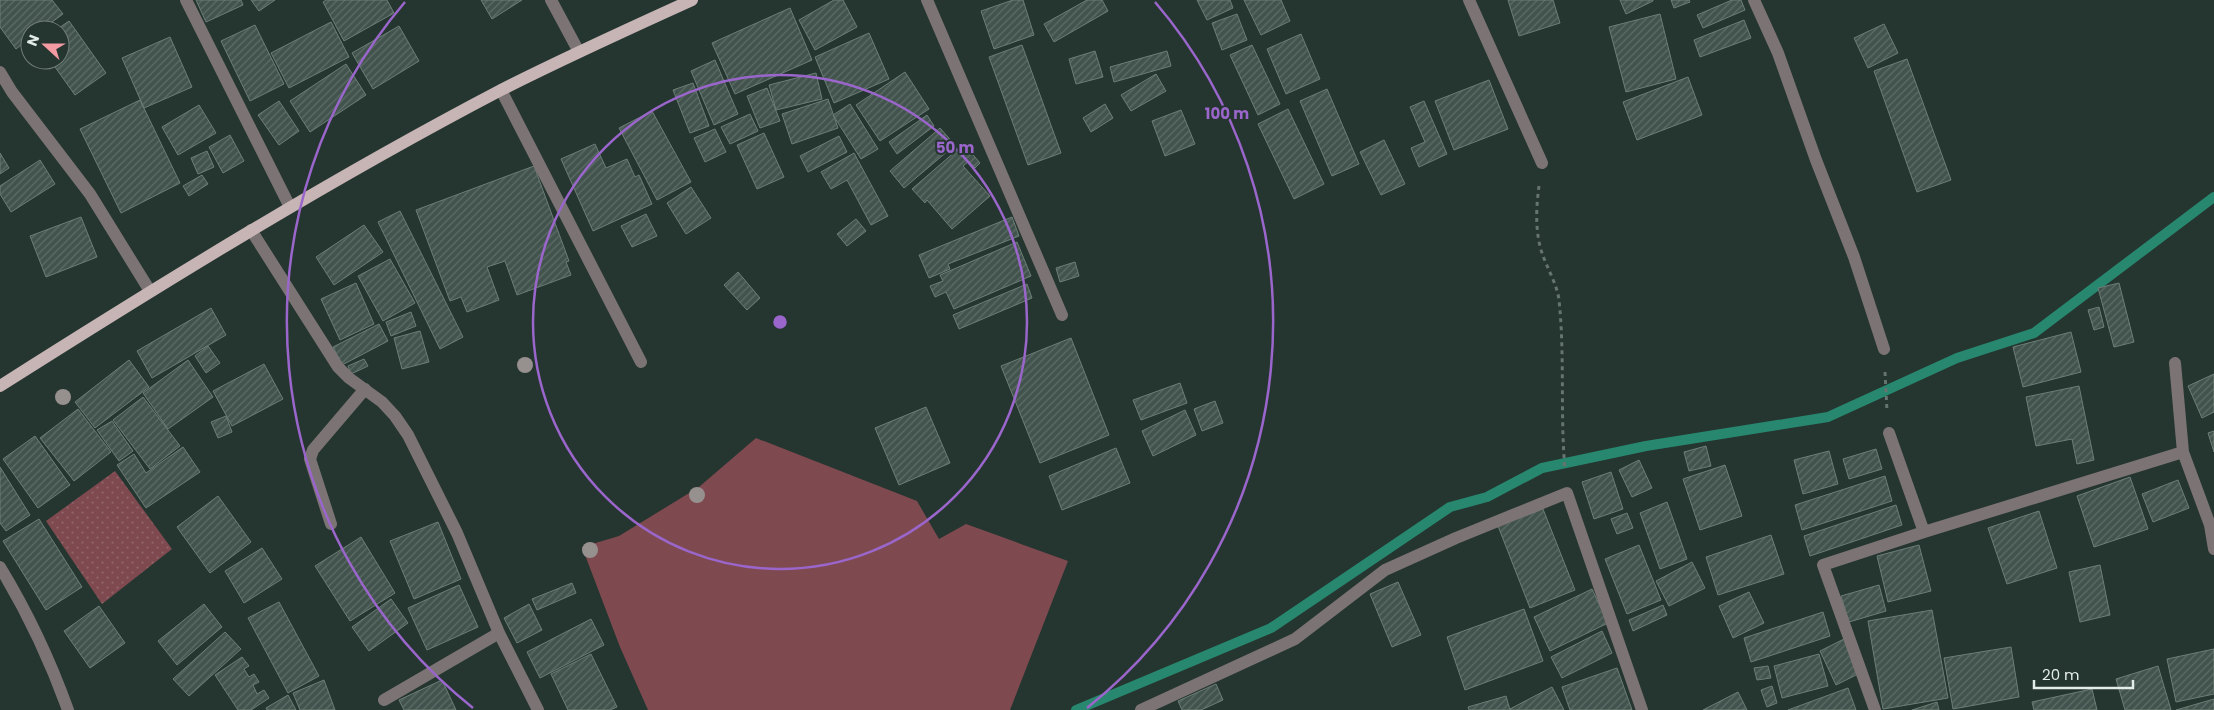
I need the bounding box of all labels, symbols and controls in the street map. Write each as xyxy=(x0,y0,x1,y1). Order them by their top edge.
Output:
north arrow xyxy=(20,20,70,70)
text: N xyxy=(22,32,44,49)
text: 100 m xyxy=(1205,103,1249,124)
text: 50 m xyxy=(936,137,974,158)
centre of rings xyxy=(771,313,789,331)
scale bar xyxy=(2034,658,2133,690)
text: 20 m xyxy=(2042,664,2080,685)

